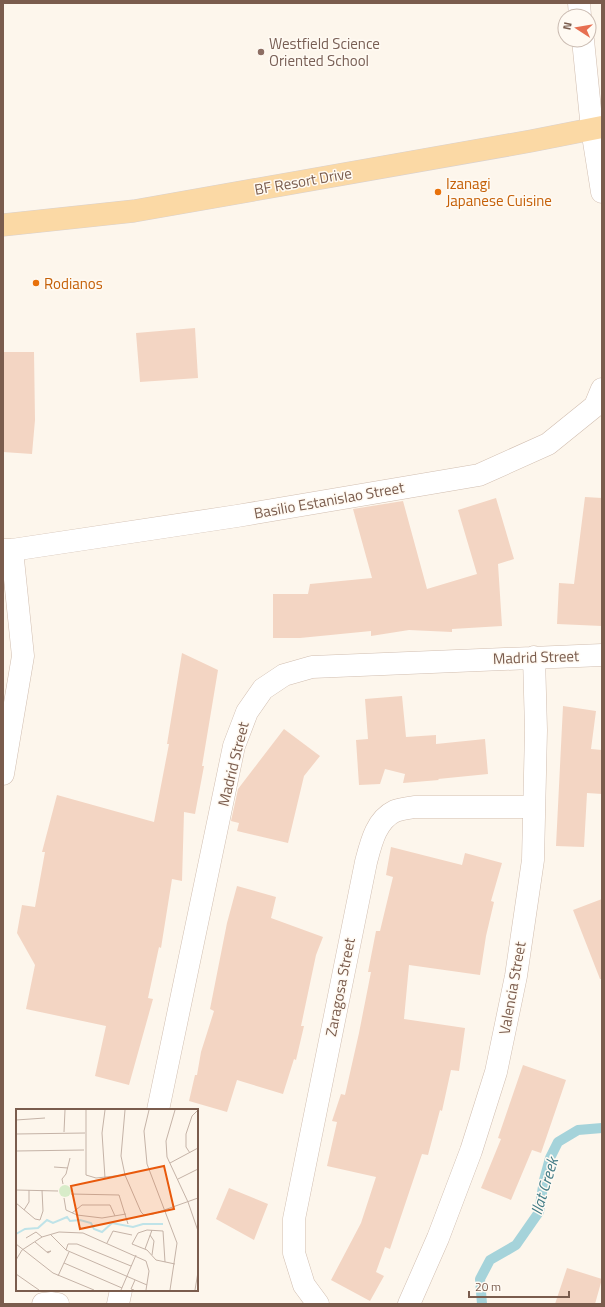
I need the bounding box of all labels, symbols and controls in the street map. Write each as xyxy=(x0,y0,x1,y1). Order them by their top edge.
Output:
north arrow xyxy=(557,8,597,48)
text: N xyxy=(559,21,576,31)
place label: Westfield Science Oriented School xyxy=(269,32,380,72)
marker: Westfield Science Oriented School xyxy=(256,47,266,57)
street label: BF Resort Drive xyxy=(252,161,354,201)
place label: Izanagi Japanese Cuisine xyxy=(446,172,552,212)
marker: Izanagi Japanese Cuisine xyxy=(433,187,443,197)
place label: Rodianos xyxy=(44,272,103,295)
marker: Rodianos xyxy=(31,278,41,288)
street label: Basilio Estanislao Street xyxy=(252,475,407,525)
street label: Madrid Street xyxy=(492,644,580,670)
street label: Madrid Street xyxy=(211,719,255,809)
street label: Zaragosa Street xyxy=(319,935,361,1038)
street label: Valencia Street xyxy=(492,939,532,1036)
inset map xyxy=(16,1109,198,1291)
water label: Ilat Creek xyxy=(524,1153,565,1218)
scale bar xyxy=(469,1273,569,1299)
text: 20 m xyxy=(475,1277,501,1296)

